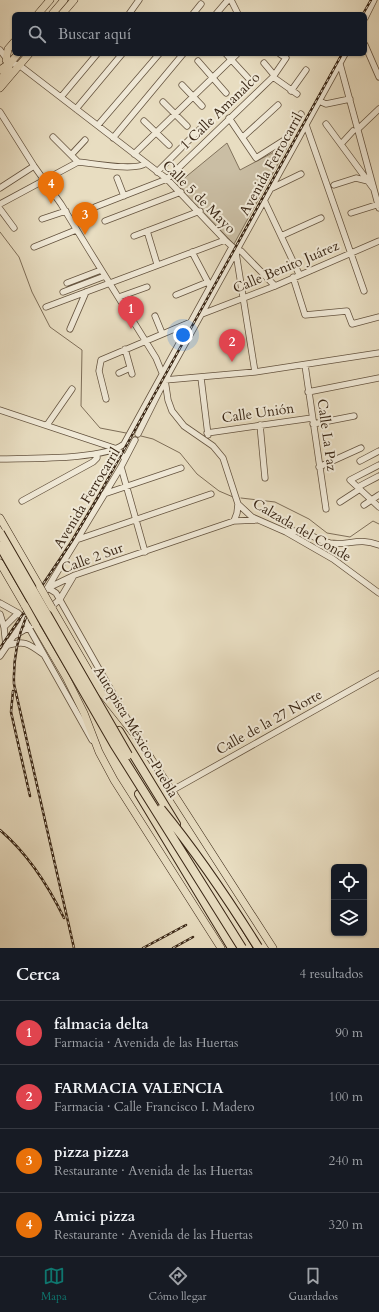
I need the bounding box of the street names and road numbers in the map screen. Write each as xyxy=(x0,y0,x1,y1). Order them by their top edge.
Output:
street label: 1 Calle Amanalco xyxy=(176,68,264,154)
street label: Avenida Ferrocarril xyxy=(235,109,307,219)
street label: Calle 5 de Mayo xyxy=(158,156,240,238)
street label: Calle Benito Juárez xyxy=(230,236,343,298)
street label: Calle La Paz xyxy=(313,398,342,473)
street label: Calle Unión xyxy=(221,399,295,427)
street label: Avenida Ferrocarril xyxy=(49,444,125,552)
street label: Calzada del Conde xyxy=(249,494,355,566)
street label: Calle 2 Sur xyxy=(58,538,126,578)
street label: Autopista México-Puebla xyxy=(89,663,183,801)
street label: Calle de la 27 Norte xyxy=(213,685,325,759)

